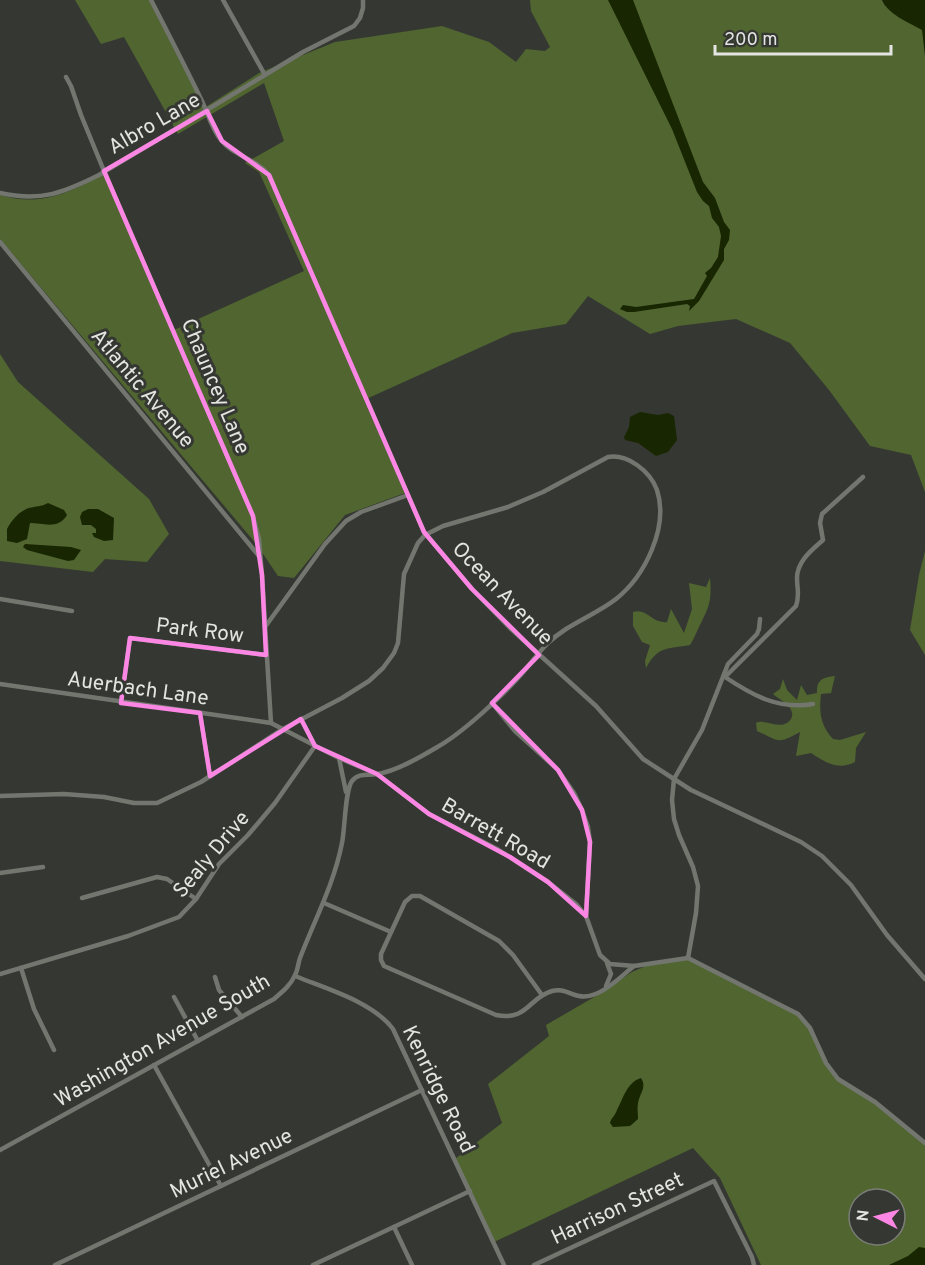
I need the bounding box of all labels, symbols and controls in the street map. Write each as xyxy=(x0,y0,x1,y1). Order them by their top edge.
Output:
scale bar xyxy=(715,18,890,56)
text: 200 m xyxy=(724,29,777,52)
street label: Albro Lane xyxy=(104,87,206,162)
street label: Chauncey Lane xyxy=(174,315,255,458)
street label: Atlantic Avenue xyxy=(84,324,200,454)
street label: Ocean Avenue xyxy=(446,536,558,652)
street label: Park Row xyxy=(154,613,245,650)
street label: Auerbach Lane xyxy=(65,666,210,713)
street label: Barrett Road xyxy=(436,792,554,876)
street label: Sealy Drive xyxy=(168,806,256,904)
street label: Washington Avenue South xyxy=(50,968,275,1114)
street label: Kenridge Road xyxy=(395,1021,480,1158)
street label: Muriel Avenue xyxy=(166,1123,298,1206)
street label: Harrison Street xyxy=(547,1167,688,1252)
north arrow xyxy=(847,1187,907,1247)
text: N xyxy=(854,1209,875,1222)

